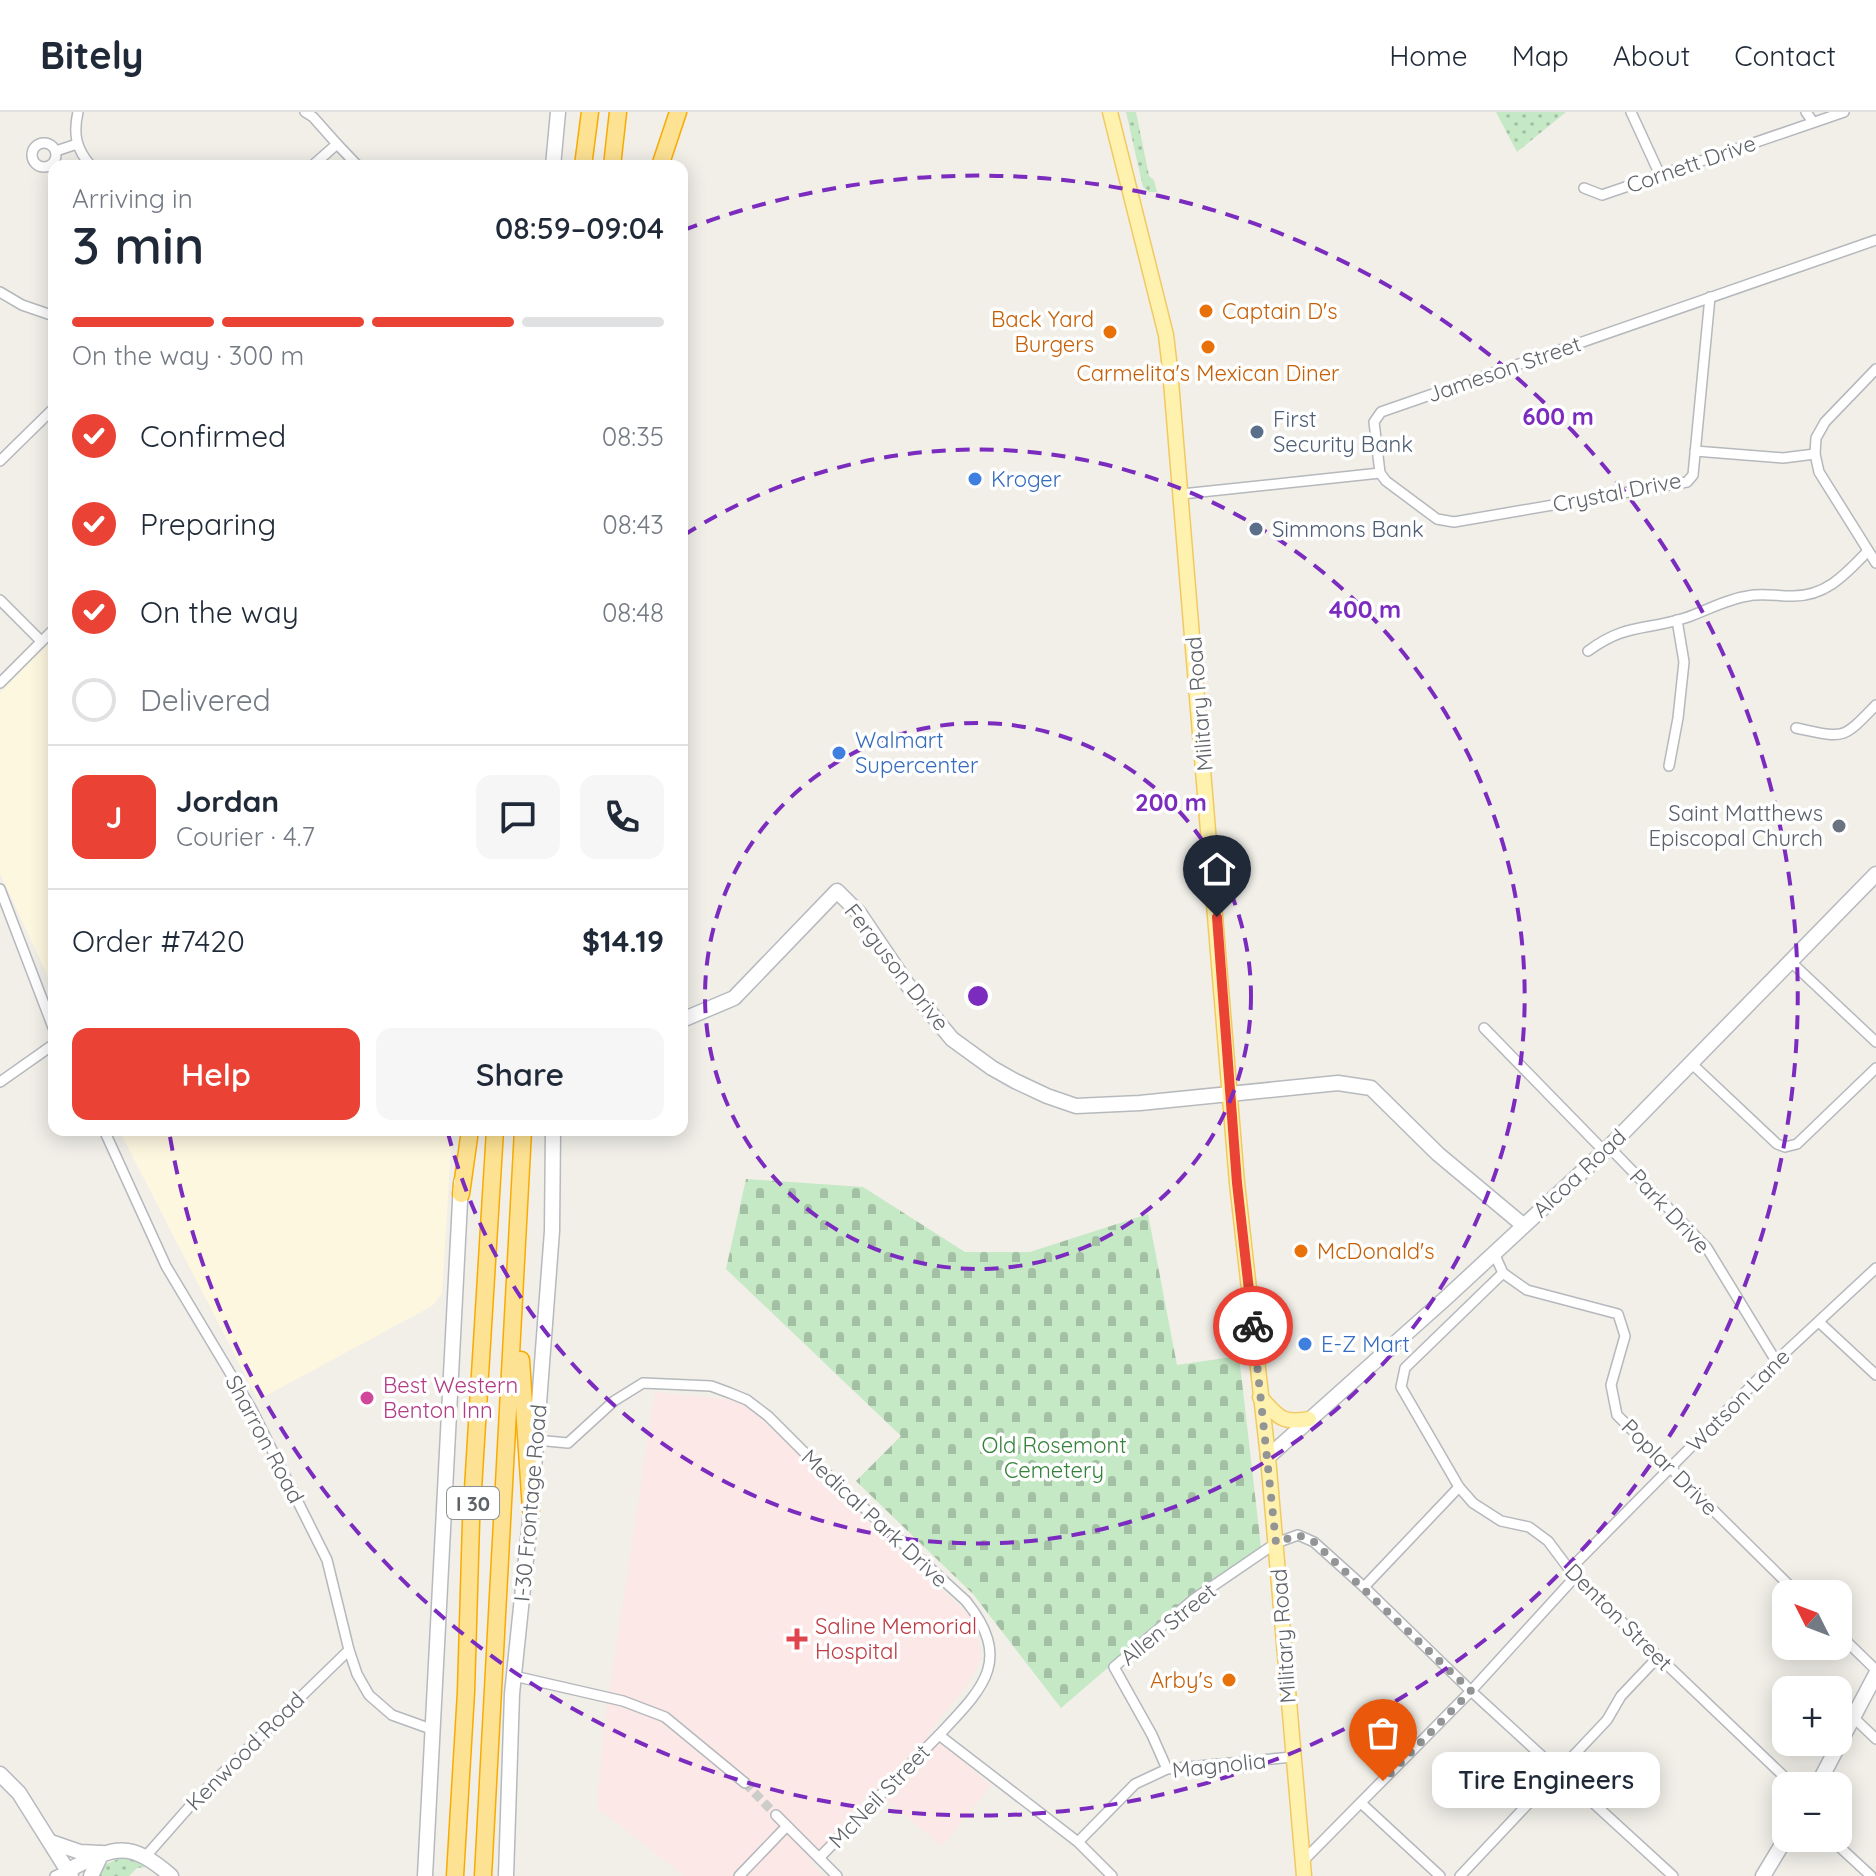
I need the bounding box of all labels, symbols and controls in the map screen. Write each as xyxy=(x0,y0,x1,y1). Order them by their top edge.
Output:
text: Bitely xyxy=(40,31,144,79)
text: Home xyxy=(1389,38,1468,73)
text: Map xyxy=(1512,38,1569,73)
text: About xyxy=(1613,38,1690,73)
text: Contact xyxy=(1734,38,1836,73)
street label: Cornett Drive xyxy=(1623,129,1759,199)
text: Arriving in xyxy=(72,182,193,215)
text: 08:59–09:04 xyxy=(495,209,664,247)
text: 3 min xyxy=(72,212,205,277)
place label: Captain D's xyxy=(1222,297,1338,325)
marker: Captain D's xyxy=(1197,302,1215,320)
place label: Back Yard Burgers xyxy=(991,305,1094,358)
marker: Back Yard Burgers xyxy=(1101,323,1119,341)
street label: Jameson Street xyxy=(1423,330,1585,408)
marker: Carmelita's Mexican Diner xyxy=(1199,338,1217,356)
text: On the way · 300 m xyxy=(72,339,304,372)
place label: Carmelita's Mexican Diner xyxy=(1076,359,1340,387)
text: 600 m xyxy=(1522,401,1594,431)
place label: First Security Bank xyxy=(1273,405,1413,458)
icon: check xyxy=(72,414,116,458)
text: Confirmed xyxy=(140,417,286,455)
text: 08:35 xyxy=(602,420,664,453)
marker: First Security Bank xyxy=(1248,423,1266,441)
place label: Kroger xyxy=(991,465,1062,493)
street label: Crystal Drive xyxy=(1550,466,1684,518)
marker: Kroger xyxy=(966,470,984,488)
icon: check xyxy=(72,502,116,546)
text: Preparing xyxy=(140,505,276,543)
text: 08:43 xyxy=(602,508,664,541)
place label: Simmons Bank xyxy=(1272,515,1424,543)
marker: Simmons Bank xyxy=(1247,520,1265,538)
icon: check xyxy=(72,590,116,634)
text: On the way xyxy=(140,593,299,631)
text: 400 m xyxy=(1329,594,1401,624)
text: 08:48 xyxy=(602,596,664,629)
street label: Military Road xyxy=(1179,636,1219,772)
text: Delivered xyxy=(140,681,271,719)
place label: Walmart Supercenter xyxy=(855,726,979,779)
marker: Walmart Supercenter xyxy=(830,744,848,762)
button: chat xyxy=(476,775,560,859)
button: phone xyxy=(580,775,664,859)
text: Jordan xyxy=(176,782,279,820)
text: 200 m xyxy=(1135,787,1207,817)
text: J xyxy=(106,798,122,836)
place label: Saint Matthews Episcopal Church xyxy=(1648,799,1823,852)
marker: Saint Matthews Episcopal Church xyxy=(1830,817,1848,835)
text: Courier · 4.7 xyxy=(176,820,315,853)
pin xyxy=(1183,835,1251,917)
icon: home xyxy=(1195,847,1239,891)
street label: Ferguson Drive xyxy=(839,898,955,1036)
text: Order #7420 xyxy=(72,922,245,960)
text: $14.19 xyxy=(582,922,664,960)
centre of rings xyxy=(964,982,992,1010)
button: Help xyxy=(72,1028,360,1120)
button: Share xyxy=(376,1028,664,1120)
street label: Alcoa Road xyxy=(1526,1123,1632,1223)
street label: Park Drive xyxy=(1624,1163,1716,1259)
place label: McDonald's xyxy=(1317,1237,1435,1265)
marker: McDonald's xyxy=(1292,1242,1310,1260)
courier xyxy=(1213,1286,1293,1366)
icon: bike xyxy=(1231,1304,1275,1348)
place label: E-Z Mart xyxy=(1321,1330,1410,1358)
marker: E-Z Mart xyxy=(1296,1335,1314,1353)
street label: Watson Lane xyxy=(1680,1342,1796,1458)
street label: Sharron Road xyxy=(219,1370,311,1508)
place label: Best Western Benton Inn xyxy=(383,1371,518,1424)
marker: Best Western Benton Inn xyxy=(358,1389,376,1407)
street label: I-30 Frontage Road xyxy=(507,1403,553,1603)
street label: Poplar Drive xyxy=(1616,1413,1724,1521)
park label: Old Rosemont Cemetery xyxy=(981,1431,1127,1484)
street label: Medical Park Drive xyxy=(796,1443,954,1593)
road number: I 30 xyxy=(447,1487,499,1519)
street label: Denton Street xyxy=(1559,1557,1679,1677)
street label: Military Road xyxy=(1264,1568,1302,1704)
street label: Allen Street xyxy=(1114,1577,1222,1671)
north arrow xyxy=(1772,1580,1852,1660)
map controls xyxy=(1772,1580,1852,1852)
place label: Saline Memorial Hospital xyxy=(815,1612,977,1665)
marker: Saline Memorial Hospital xyxy=(786,1628,808,1650)
place label: Arby's xyxy=(1150,1666,1213,1694)
marker: Arby's xyxy=(1220,1671,1238,1689)
button: + xyxy=(1772,1676,1852,1756)
street label: Kenwood Road xyxy=(180,1686,310,1816)
pin xyxy=(1349,1699,1417,1781)
icon: bag xyxy=(1361,1711,1405,1755)
street label: McNeil Street xyxy=(822,1738,936,1854)
street label: Magnolia xyxy=(1171,1746,1267,1784)
callout: Tire Engineers xyxy=(1431,1753,1659,1809)
text: Tire Engineers xyxy=(1458,1763,1634,1796)
button: − xyxy=(1772,1772,1852,1852)

